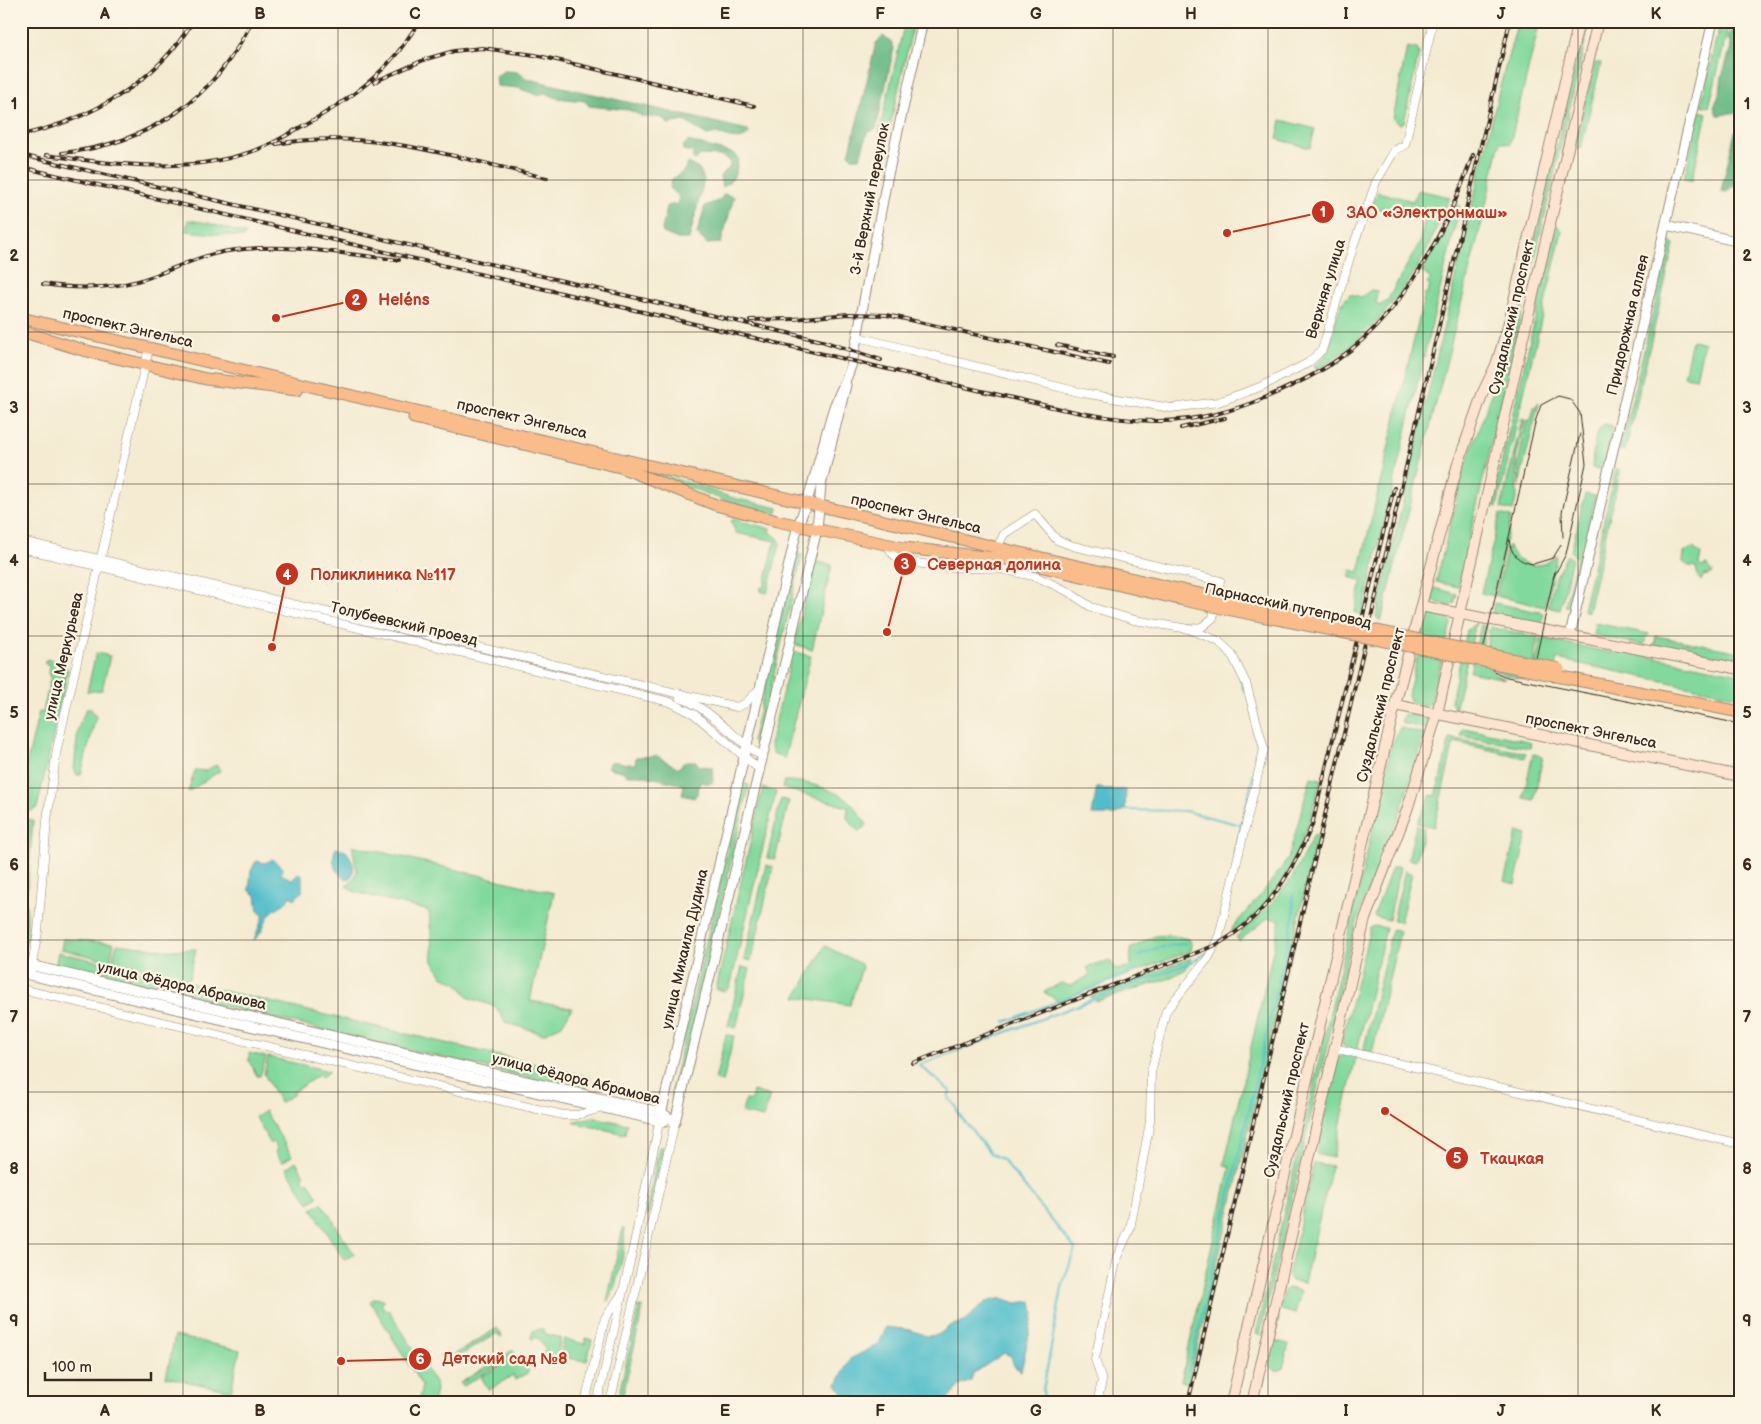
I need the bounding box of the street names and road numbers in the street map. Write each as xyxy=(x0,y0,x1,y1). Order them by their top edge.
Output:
street label: 3-й Верхний переулок xyxy=(846,121,894,277)
street label: Верхняя улица xyxy=(1302,237,1350,341)
street label: Суздальский проспект xyxy=(1485,237,1539,397)
street label: Придорожная аллея xyxy=(1603,253,1653,397)
street label: проспект Энгельса xyxy=(61,304,195,352)
street label: проспект Энгельса xyxy=(455,395,589,443)
street label: проспект Энгельса xyxy=(849,490,983,538)
street label: Парнасский путепровод xyxy=(1203,579,1373,633)
street label: улица Меркурьева xyxy=(40,590,88,722)
street label: Толубеевский проезд xyxy=(328,598,480,650)
street label: Суздальский проспект xyxy=(1353,626,1409,784)
street label: проспект Энгельса xyxy=(1524,709,1658,753)
street label: улица Михаила Дудина xyxy=(657,867,713,1031)
street label: улица Фёдора Абрамова xyxy=(96,957,268,1015)
street label: Суздальский проспект xyxy=(1260,1020,1314,1180)
street label: улица Фёдора Абрамова xyxy=(490,1049,662,1109)

